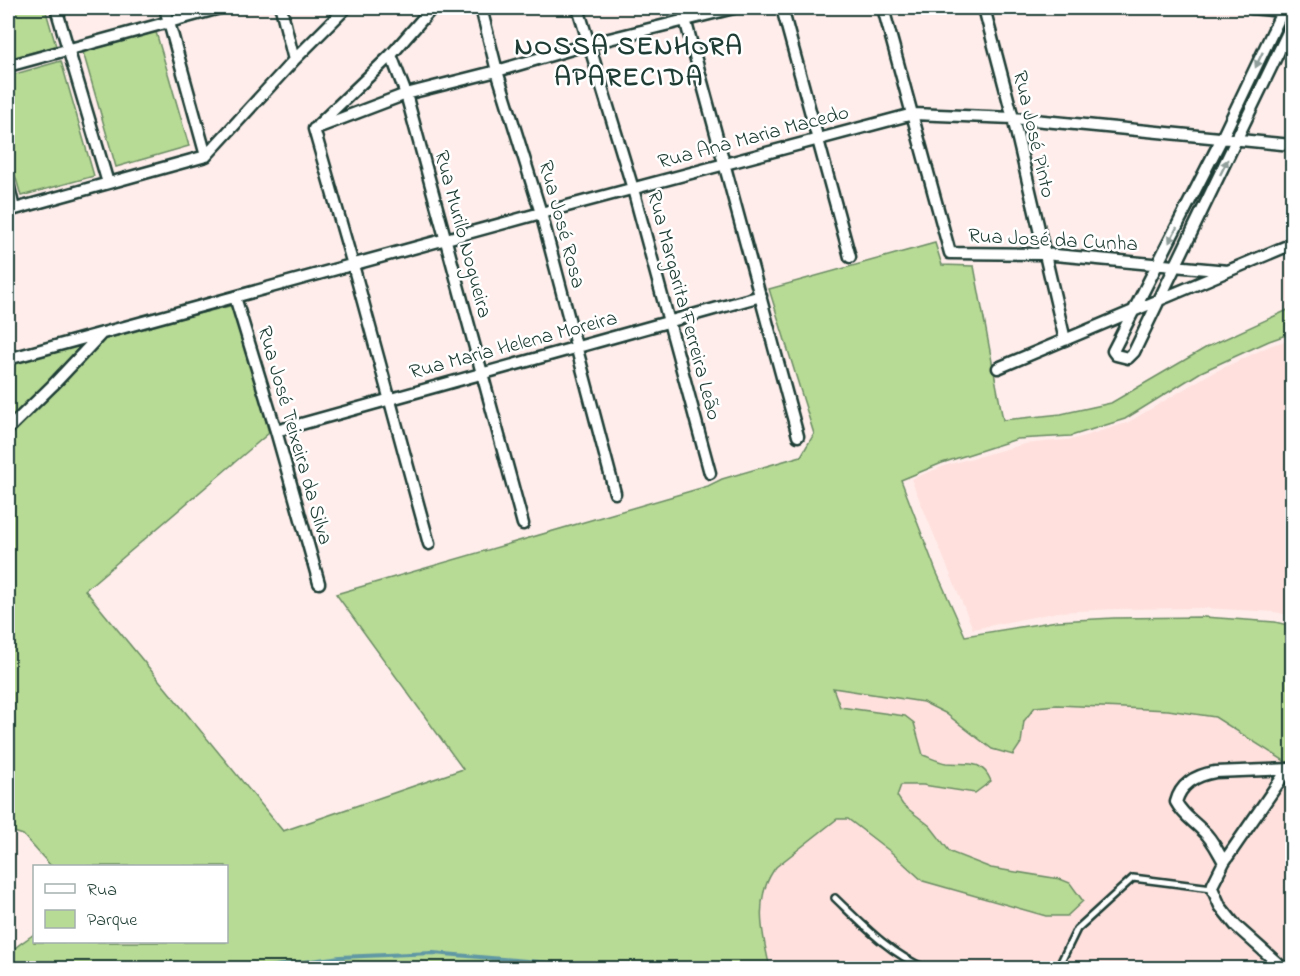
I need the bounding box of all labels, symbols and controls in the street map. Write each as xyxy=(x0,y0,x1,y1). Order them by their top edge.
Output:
district label: NOSSA SENHORA APARECIDA xyxy=(515,28,743,98)
one-way arrow xyxy=(1255,52,1264,69)
street label: Rua José Pinto xyxy=(1004,68,1062,201)
street label: Rua Ana Maria Macedo xyxy=(655,98,852,178)
street label: Rua Murilo Nogueira xyxy=(423,147,499,322)
street label: Rua José Rosa xyxy=(530,157,593,292)
one-way arrow xyxy=(1219,159,1229,176)
street label: Rua Margarita Ferreira Leão xyxy=(636,187,728,424)
street label: Rua José da Cunha xyxy=(967,222,1139,260)
one-way arrow xyxy=(1169,227,1178,244)
street label: Rua Maria Helena Moreira xyxy=(406,304,621,388)
street label: Rua José Teixeira da Silva xyxy=(248,323,340,548)
legend xyxy=(33,865,228,943)
text: Rua xyxy=(87,878,117,904)
text: Parque xyxy=(87,908,138,934)

